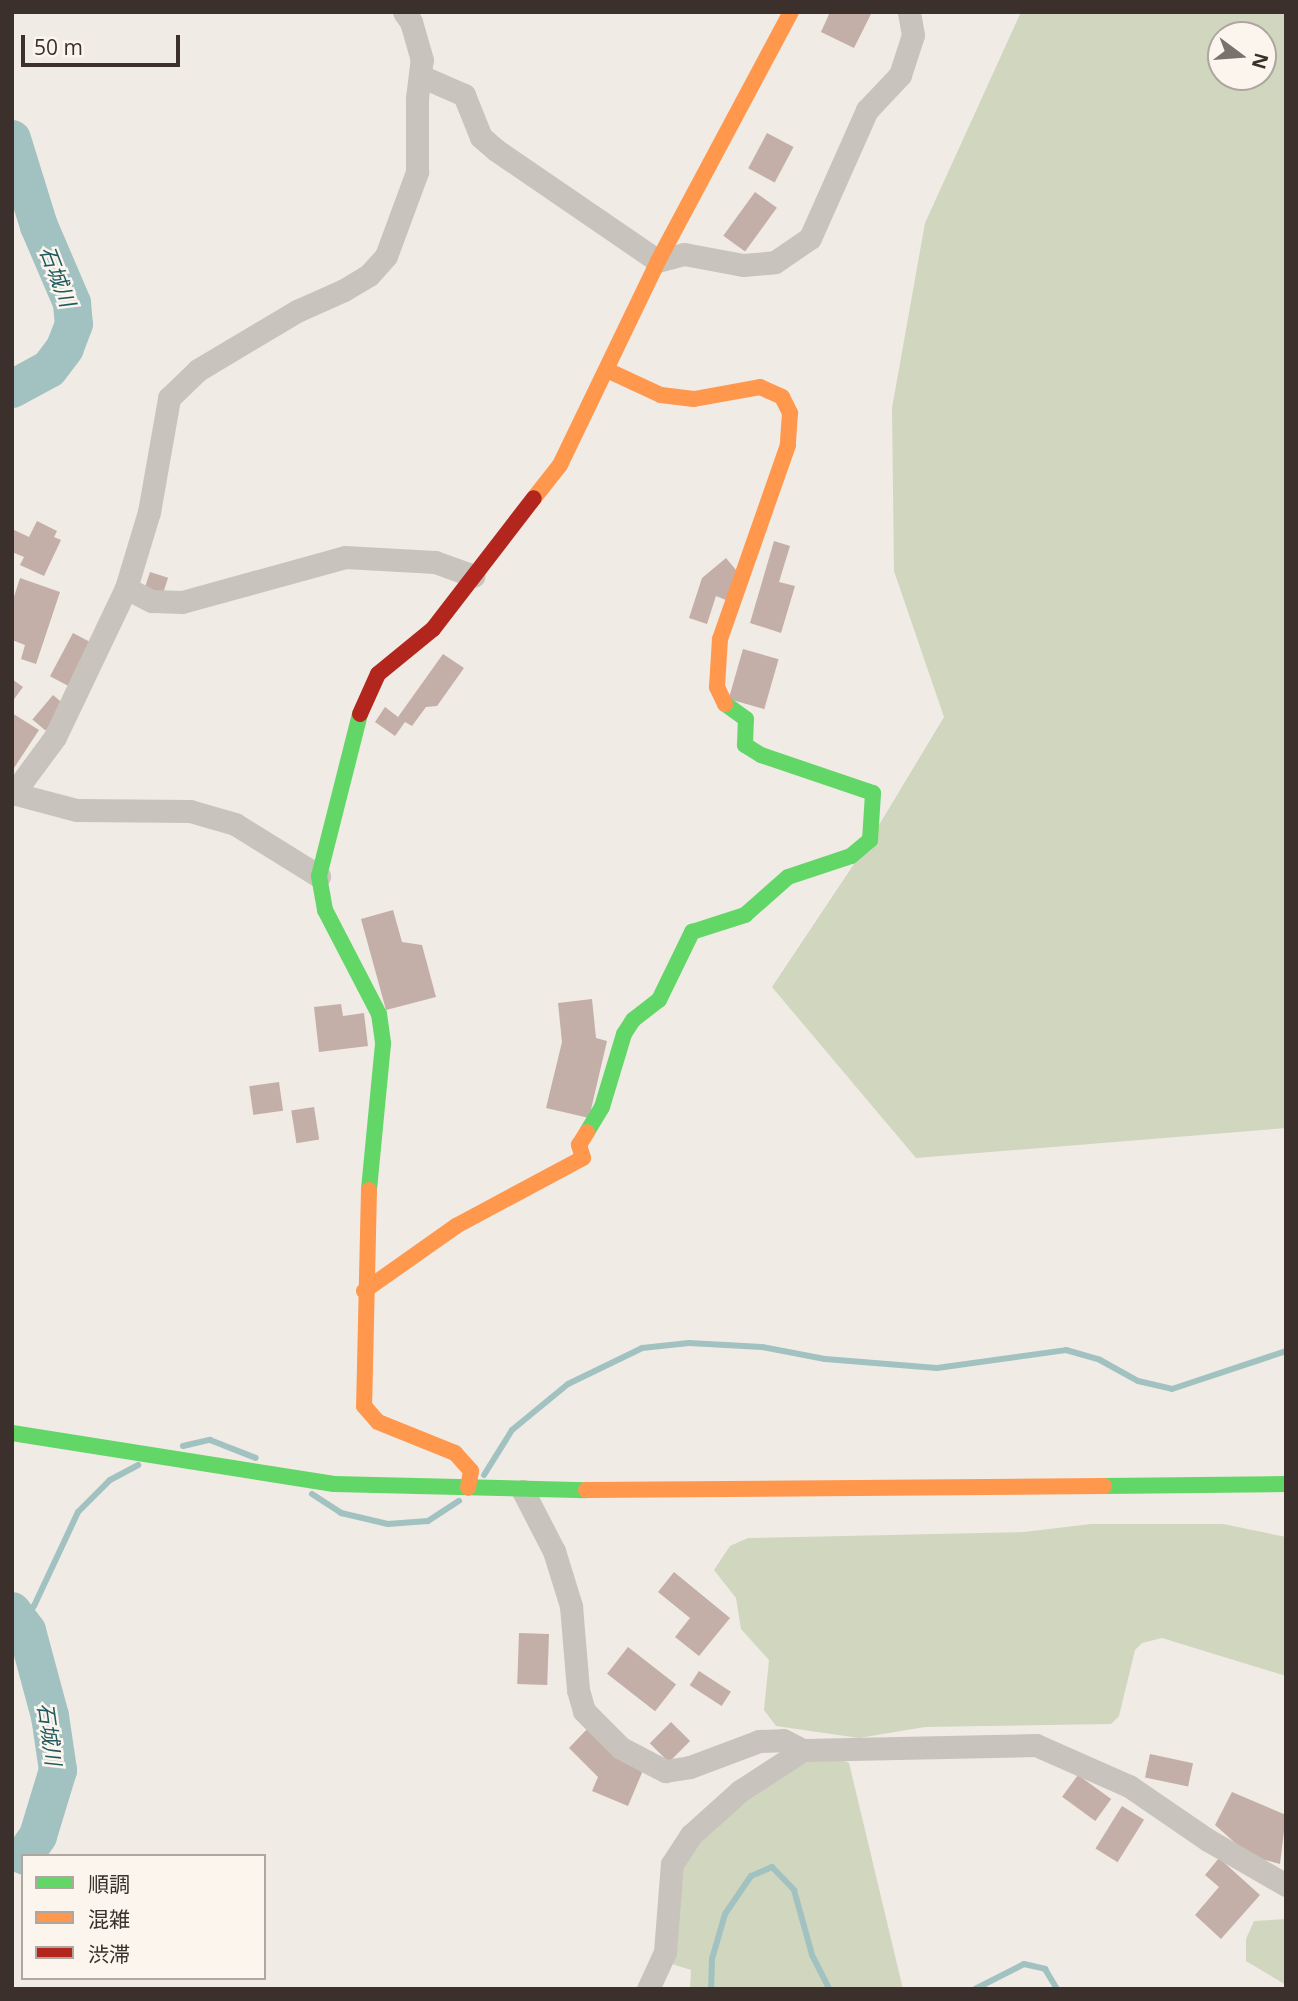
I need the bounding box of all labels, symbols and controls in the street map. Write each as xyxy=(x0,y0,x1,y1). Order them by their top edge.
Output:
scale bar xyxy=(24,21,184,65)
north arrow xyxy=(1207,21,1277,91)
text: 50 m xyxy=(34,33,83,61)
text: N xyxy=(1246,50,1275,72)
water label: 石城川 xyxy=(35,242,81,310)
water label: 石城川 xyxy=(33,1701,67,1767)
legend xyxy=(21,1854,266,1980)
text: 順調 xyxy=(88,1870,130,1898)
text: 混雑 xyxy=(88,1905,130,1933)
text: 渋滞 xyxy=(88,1940,130,1968)

